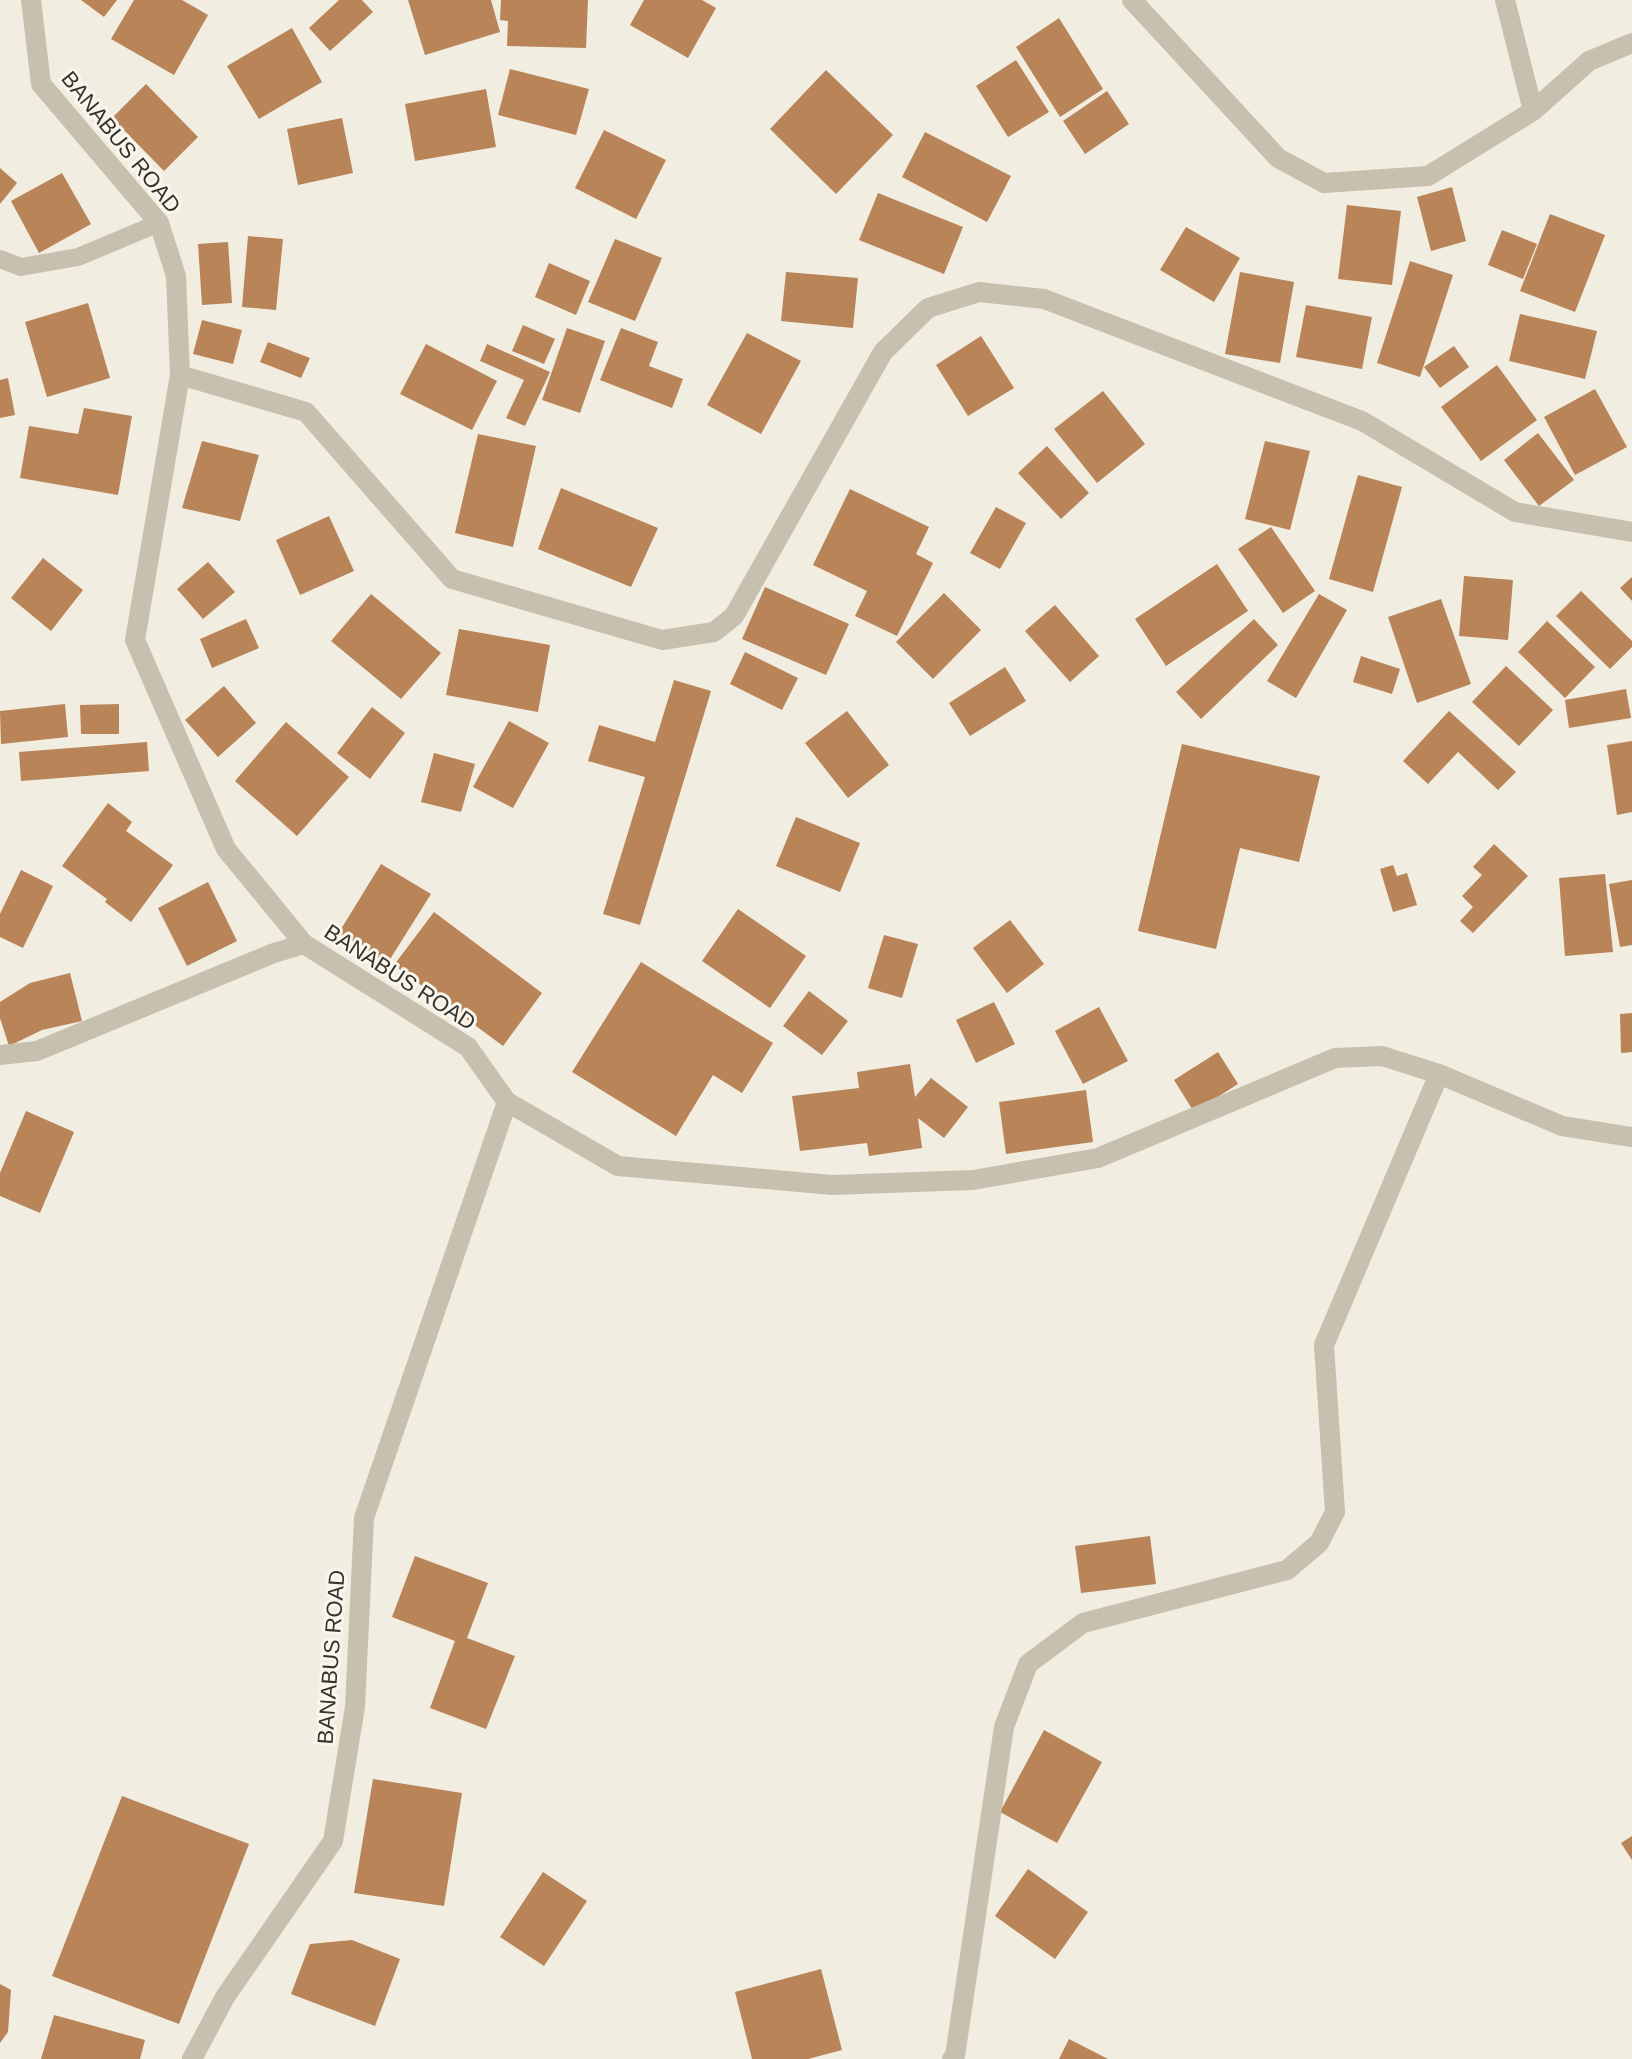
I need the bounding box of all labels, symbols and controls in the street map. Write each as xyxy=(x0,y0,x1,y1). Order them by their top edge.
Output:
street label: BANABUS ROAD xyxy=(56,66,186,218)
street label: BANABUS ROAD xyxy=(320,919,480,1035)
street label: BANABUS ROAD xyxy=(312,1569,350,1745)

